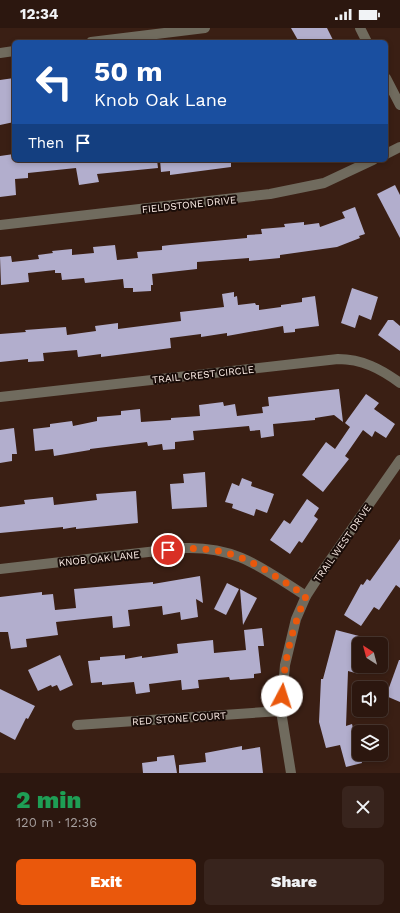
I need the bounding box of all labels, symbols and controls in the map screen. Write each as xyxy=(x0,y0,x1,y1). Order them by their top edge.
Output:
text: 12:34 xyxy=(20,5,59,23)
text: 50 m xyxy=(94,55,163,88)
icon: left xyxy=(28,56,80,108)
text: Knob Oak Lane xyxy=(94,89,227,110)
icon: arrive xyxy=(72,132,94,154)
text: Then xyxy=(28,134,64,152)
street label: FIELDSTONE DRIVE xyxy=(141,194,237,215)
street label: TRAIL CREST CIRCLE xyxy=(152,364,254,385)
street label: TRAIL WEST DRIVE xyxy=(311,502,373,584)
pin xyxy=(151,533,185,567)
icon: arrive xyxy=(157,539,179,561)
street label: KNOB OAK LANE xyxy=(58,549,140,568)
north arrow xyxy=(352,637,388,673)
map controls xyxy=(352,637,388,761)
position arrow xyxy=(261,675,303,717)
button: sound xyxy=(352,681,388,717)
street label: RED STONE COURT xyxy=(132,710,226,727)
button: layers xyxy=(352,725,388,761)
text: 2 min xyxy=(16,786,81,814)
button: close xyxy=(342,786,384,828)
text: 120 m · 12:36 xyxy=(16,815,97,830)
button: Exit xyxy=(16,859,196,905)
button: Share xyxy=(204,859,384,905)

